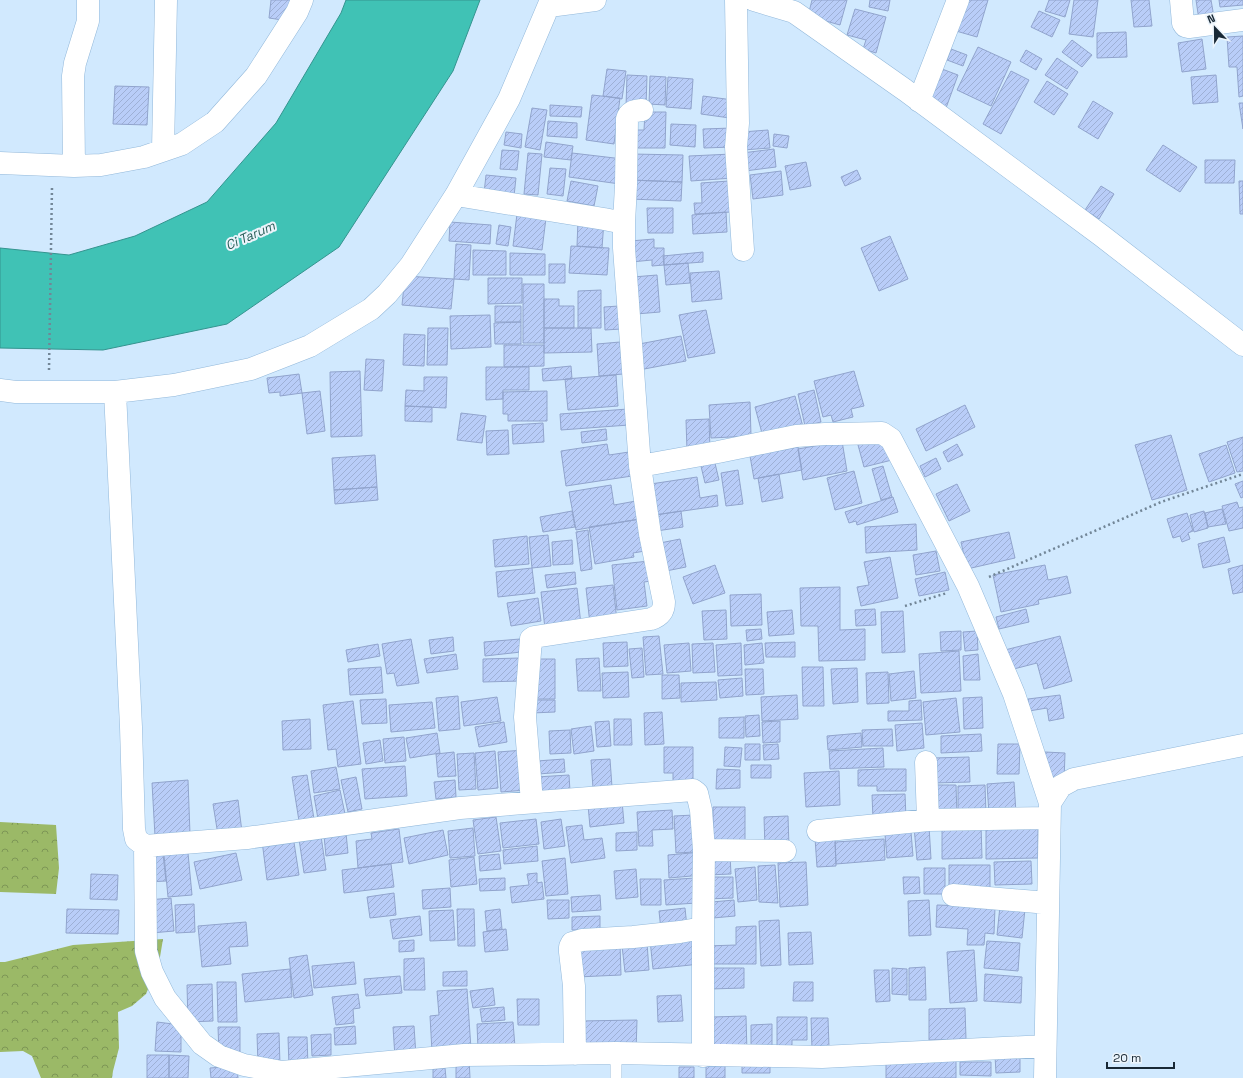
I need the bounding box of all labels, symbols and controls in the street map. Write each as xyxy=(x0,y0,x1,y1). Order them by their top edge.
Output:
north arrow xyxy=(1195,8,1235,48)
text: N xyxy=(1205,11,1217,27)
water label: Ci Tarum xyxy=(223,217,278,254)
scale bar xyxy=(1107,1044,1174,1070)
text: 20 m xyxy=(1113,1050,1141,1066)

